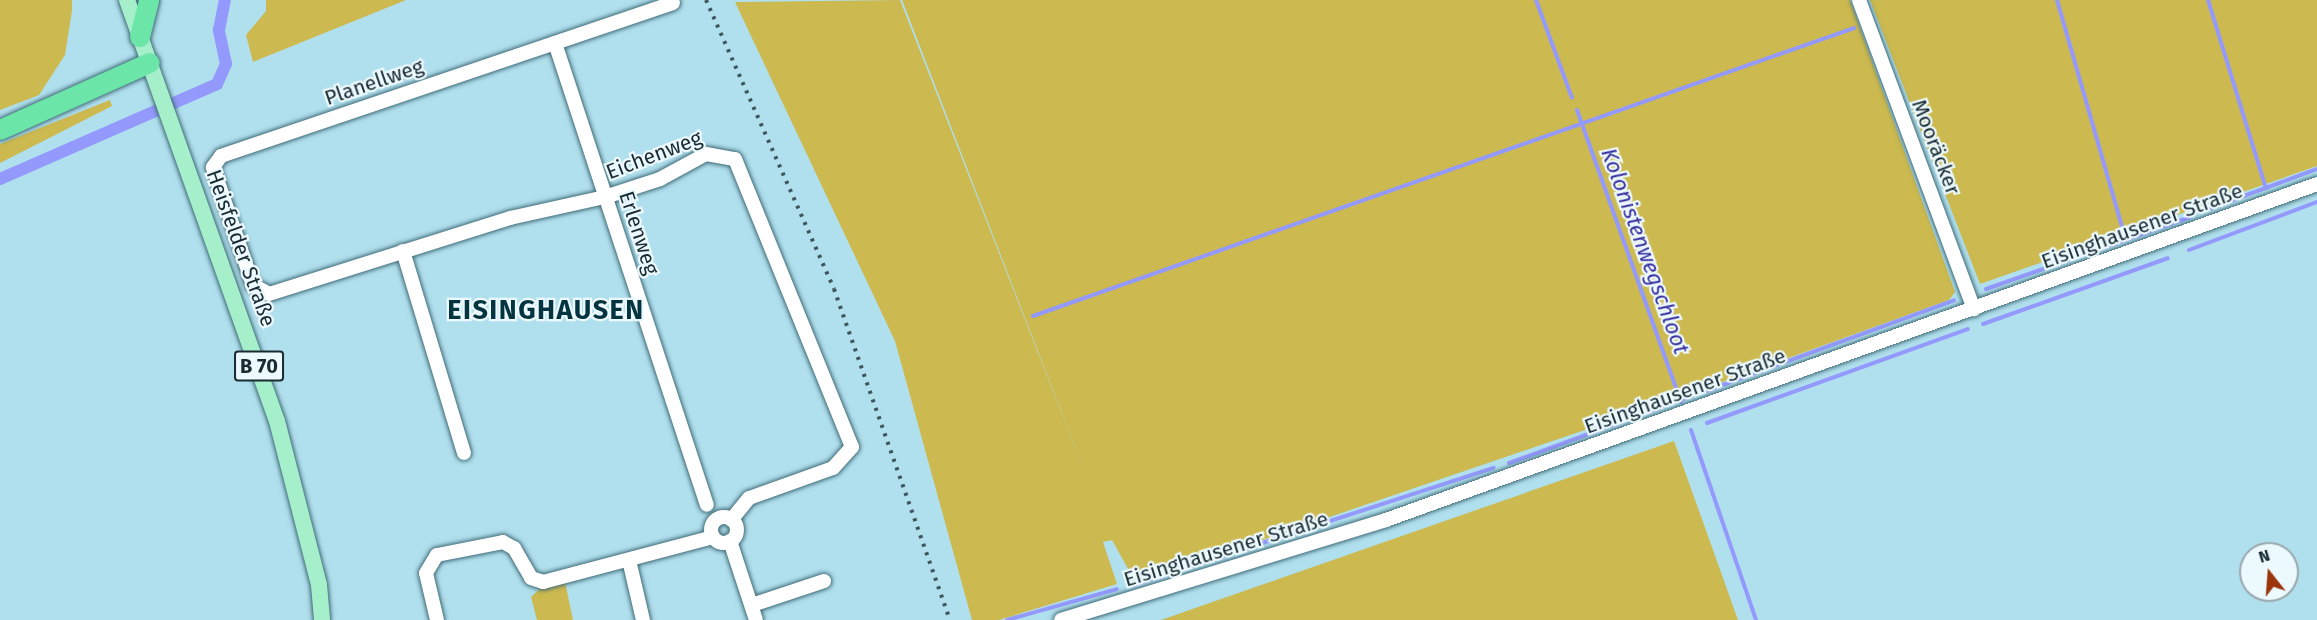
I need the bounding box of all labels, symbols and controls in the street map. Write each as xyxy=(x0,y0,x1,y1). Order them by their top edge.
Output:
street label: Planellweg xyxy=(321,53,427,111)
street label: Mooräcker xyxy=(1906,96,1966,198)
street label: Eichenweg xyxy=(602,125,706,185)
water label: Kolonistenwegschloot xyxy=(1595,144,1695,358)
street label: Heisfelder Straße xyxy=(201,166,281,330)
street label: Eisinghausener Straße xyxy=(2038,178,2246,274)
street label: Erlenweg xyxy=(614,188,664,278)
district label: EISINGHAUSEN xyxy=(447,295,645,327)
street label: Eisinghausener Straße xyxy=(1581,343,1789,439)
road number: B 70 xyxy=(234,349,284,383)
street label: Eisinghausener Straße xyxy=(1121,506,1331,592)
north arrow xyxy=(2239,542,2299,602)
text: N xyxy=(2256,546,2272,567)

